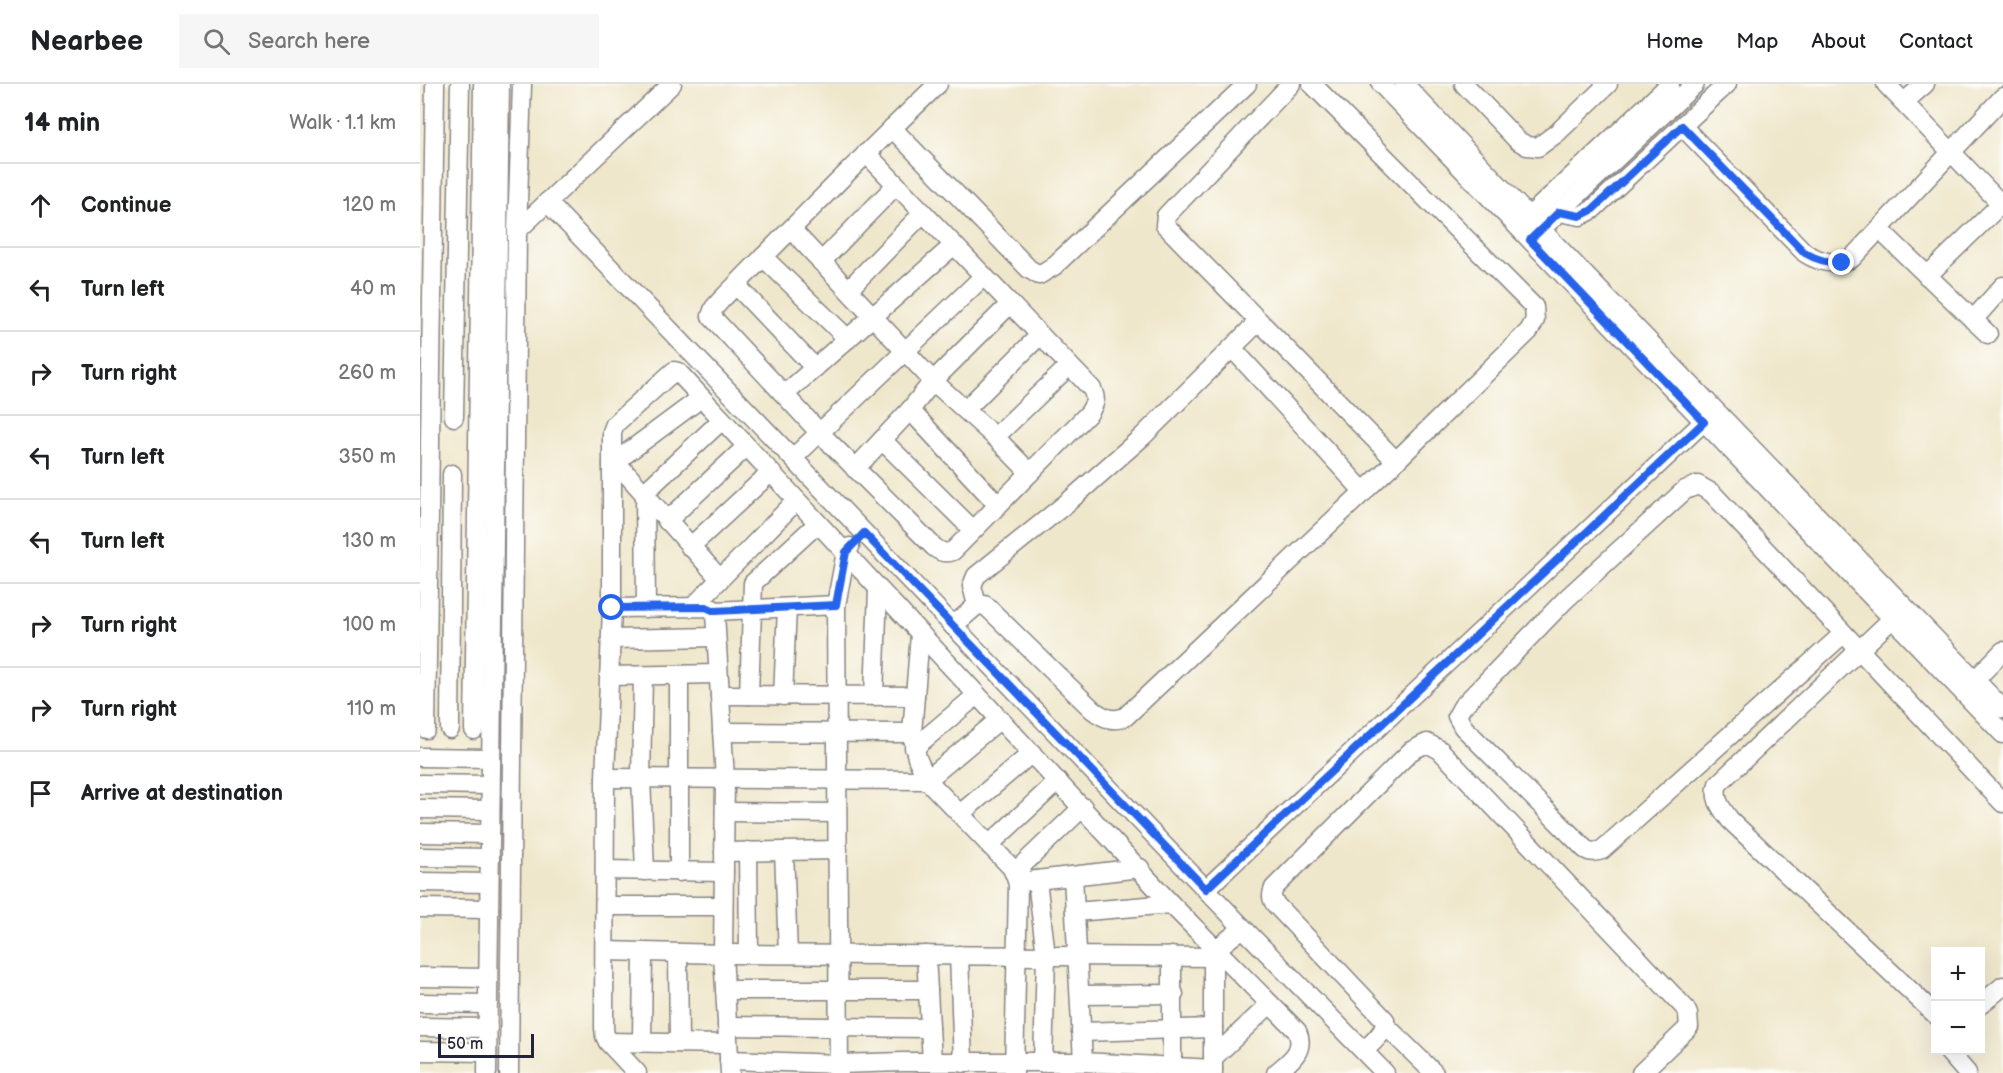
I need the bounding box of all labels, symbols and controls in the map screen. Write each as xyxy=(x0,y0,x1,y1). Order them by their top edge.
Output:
search box xyxy=(179,14,599,68)
text: Nearbee xyxy=(30,25,143,58)
icon: search xyxy=(200,25,233,58)
text: Search here xyxy=(248,28,370,55)
text: Home xyxy=(1646,29,1703,54)
text: Map xyxy=(1736,29,1778,54)
text: About xyxy=(1811,29,1866,54)
text: Contact xyxy=(1899,29,1973,54)
text: 14 min xyxy=(24,108,100,139)
text: Walk · 1.1 km xyxy=(289,111,396,135)
icon: ahead xyxy=(24,189,57,222)
text: Continue xyxy=(81,192,171,219)
text: 120 m xyxy=(343,193,396,217)
route end xyxy=(1828,249,1854,275)
icon: left xyxy=(24,273,57,306)
text: Turn left xyxy=(81,276,165,303)
text: 40 m xyxy=(350,277,396,301)
icon: right xyxy=(24,357,57,390)
text: Turn right xyxy=(81,360,177,387)
text: 260 m xyxy=(338,361,396,385)
icon: left xyxy=(24,441,57,474)
text: Turn left xyxy=(81,444,165,471)
text: 350 m xyxy=(339,445,396,469)
icon: left xyxy=(24,525,57,558)
text: Turn left xyxy=(81,528,165,555)
text: 130 m xyxy=(342,529,396,553)
route start xyxy=(598,594,624,620)
icon: right xyxy=(24,609,57,642)
text: Turn right xyxy=(81,612,177,639)
text: 100 m xyxy=(343,613,396,637)
icon: right xyxy=(24,693,57,726)
text: Turn right xyxy=(81,696,177,723)
text: 110 m xyxy=(347,697,396,721)
icon: arrive xyxy=(24,777,57,810)
text: Arrive at destination xyxy=(81,780,283,807)
map controls xyxy=(1931,947,1985,1055)
button: + xyxy=(1931,947,1985,1001)
button: − xyxy=(1931,1001,1985,1055)
scale bar xyxy=(438,1031,534,1058)
text: 50 m xyxy=(447,1035,483,1054)

